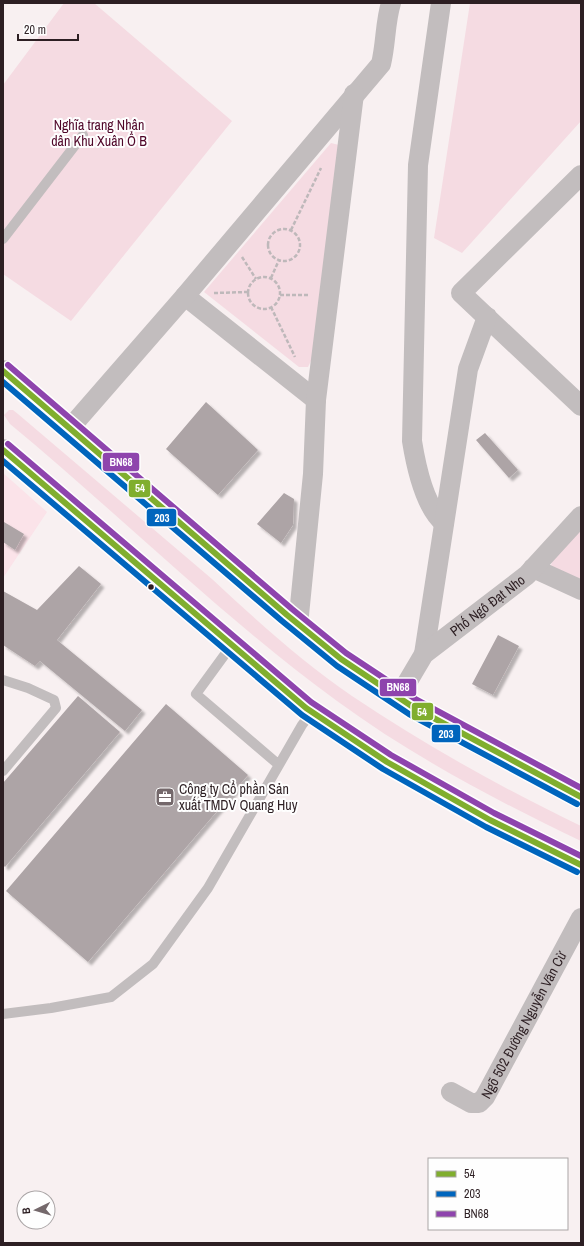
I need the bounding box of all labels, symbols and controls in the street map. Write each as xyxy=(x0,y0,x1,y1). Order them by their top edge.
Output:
scale bar xyxy=(18,16,78,42)
text: 20 m xyxy=(24,22,46,38)
park label: Nghĩa trang Nhân dân Khu Xuân Ổ B xyxy=(51,116,147,150)
line badge: BN68 xyxy=(102,452,140,472)
text: BN68 xyxy=(109,455,133,469)
line badge: 54 xyxy=(128,479,151,498)
text: 54 xyxy=(135,481,145,495)
line badge: 203 xyxy=(146,508,177,527)
text: 203 xyxy=(154,511,170,525)
street label: Phố Ngô Đạt Nho xyxy=(446,571,529,640)
unlabelled marker xyxy=(146,582,156,592)
line badge: BN68 xyxy=(379,678,417,697)
text: BN68 xyxy=(386,680,410,694)
line badge: 54 xyxy=(411,702,434,721)
text: 54 xyxy=(417,705,427,719)
line badge: 203 xyxy=(431,724,461,743)
text: 203 xyxy=(438,727,454,741)
place label: Công ty Cổ phần Sản xuất TMDV Quang Huy xyxy=(179,780,298,814)
office icon: Công ty Cổ phần Sản xuất TMDV Quang Huy xyxy=(154,786,176,808)
street label: Ngõ 502 Đường Nguyễn Văn Cừ xyxy=(477,948,571,1102)
legend xyxy=(428,1158,568,1230)
text: 54 xyxy=(464,1166,475,1182)
text: 203 xyxy=(464,1186,480,1202)
north arrow xyxy=(16,1190,56,1230)
text: BN68 xyxy=(464,1206,489,1222)
text: B xyxy=(19,1207,33,1215)

